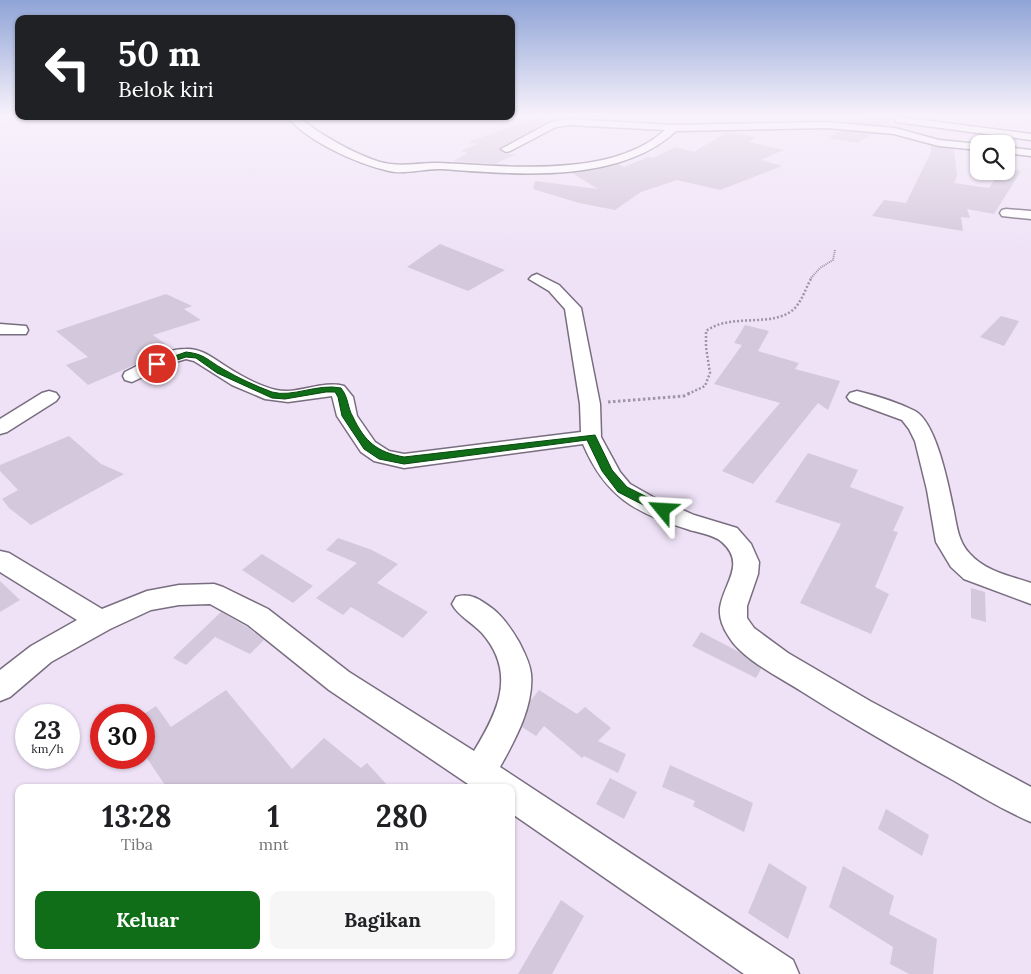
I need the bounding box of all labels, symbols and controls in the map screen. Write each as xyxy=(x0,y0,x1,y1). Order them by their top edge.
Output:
text: 50 m xyxy=(118,31,201,76)
icon: left xyxy=(35,35,100,100)
text: Belok kiri xyxy=(118,75,214,103)
map controls xyxy=(970,135,1015,180)
button: search xyxy=(970,135,1015,180)
pin xyxy=(136,343,178,385)
icon: arrive xyxy=(143,350,171,378)
position arrow xyxy=(636,483,688,535)
speed limit sign: 30 xyxy=(90,704,155,769)
text: 23 xyxy=(34,714,61,746)
text: km/h xyxy=(31,741,64,756)
text: 13:28 xyxy=(102,797,172,835)
text: 1 xyxy=(268,797,280,835)
text: 280 xyxy=(376,797,428,835)
text: Tiba xyxy=(121,834,153,854)
text: mnt xyxy=(259,834,289,854)
text: m xyxy=(395,834,409,854)
button: Keluar xyxy=(35,891,260,949)
button: Bagikan xyxy=(270,891,495,949)

